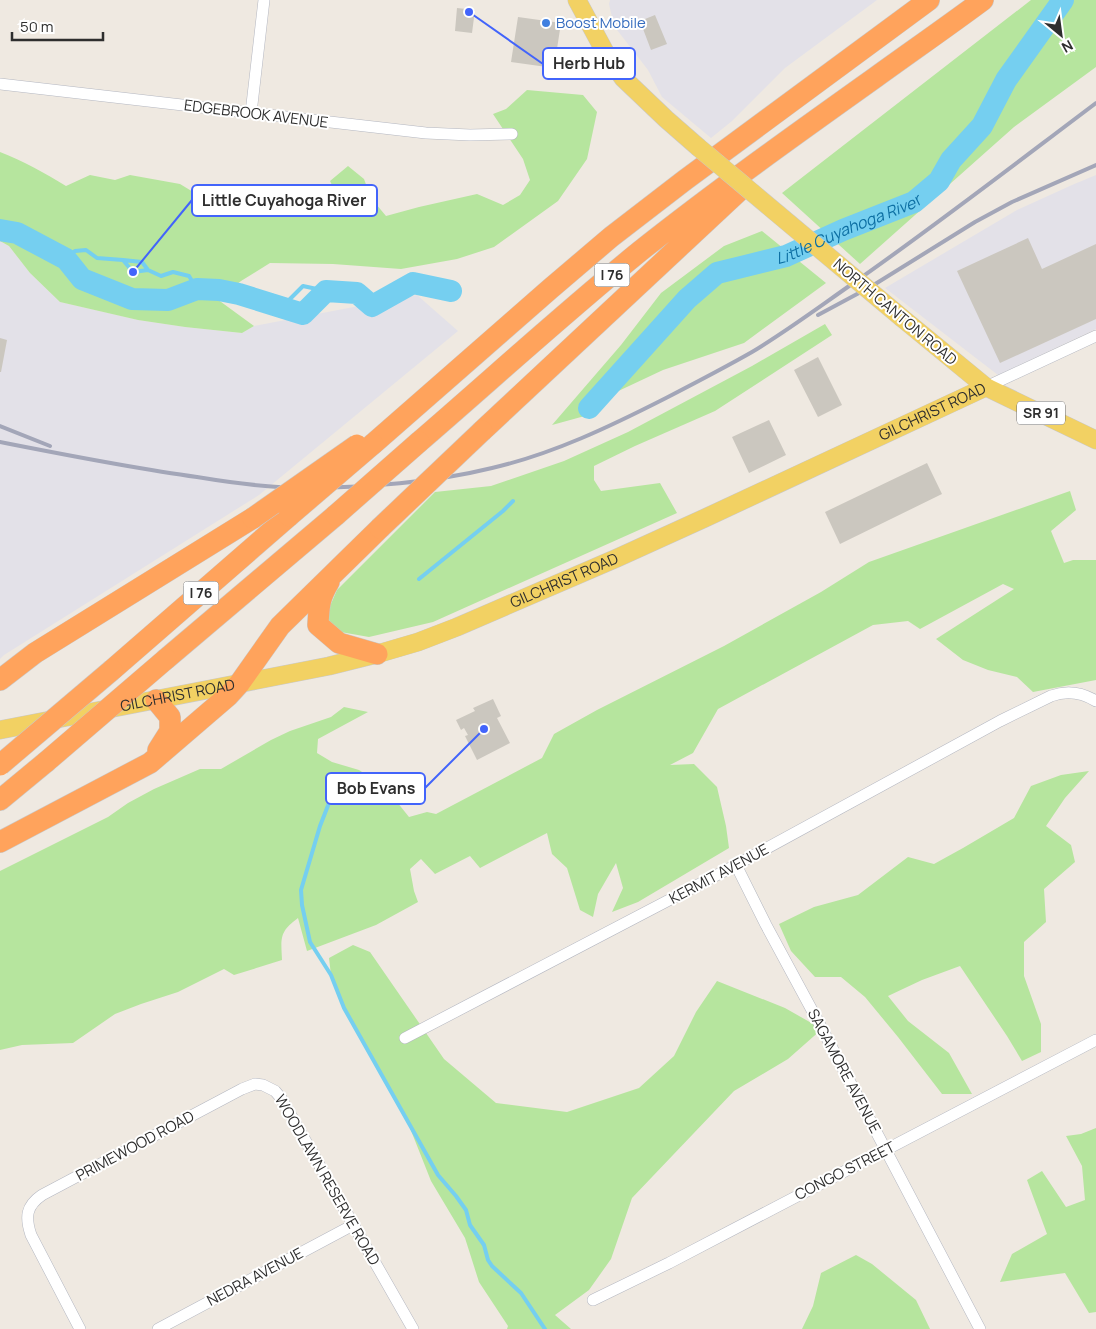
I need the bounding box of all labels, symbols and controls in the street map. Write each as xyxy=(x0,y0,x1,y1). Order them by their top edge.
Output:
scale bar xyxy=(12,10,104,42)
north arrow xyxy=(1036,10,1086,60)
place label: Boost Mobile xyxy=(556,12,646,33)
text: 50 m xyxy=(20,16,54,37)
marker: Boost Mobile xyxy=(540,17,552,29)
text: N xyxy=(1059,36,1077,58)
callout: Herb Hub xyxy=(543,48,635,79)
text: Herb Hub xyxy=(553,52,625,74)
street label: EDGEBROOK AVENUE xyxy=(183,94,329,133)
callout: Little Cuyahoga River xyxy=(192,185,377,216)
water label: Little Cuyahoga River xyxy=(774,188,928,269)
text: Little Cuyahoga River xyxy=(202,189,366,211)
street label: NORTH CANTON ROAD xyxy=(829,254,962,370)
road number: I 76 xyxy=(594,264,630,286)
street label: GILCHRIST ROAD xyxy=(875,377,989,446)
road number: SR 91 xyxy=(1017,402,1065,424)
street label: GILCHRIST ROAD xyxy=(507,548,622,613)
road number: I 76 xyxy=(184,582,218,604)
street label: GILCHRIST ROAD xyxy=(119,674,237,716)
callout: Bob Evans xyxy=(326,773,425,804)
text: Bob Evans xyxy=(337,777,416,799)
street label: KERMIT AVENUE xyxy=(665,838,772,909)
street label: SAGAMORE AVENUE xyxy=(803,1005,886,1137)
street label: WOODLAWN RESERVE ROAD xyxy=(270,1091,385,1269)
street label: PRIMEWOOD ROAD xyxy=(72,1105,198,1186)
street label: CONGO STREET xyxy=(791,1136,899,1205)
street label: NEDRA AVENUE xyxy=(203,1242,307,1311)

